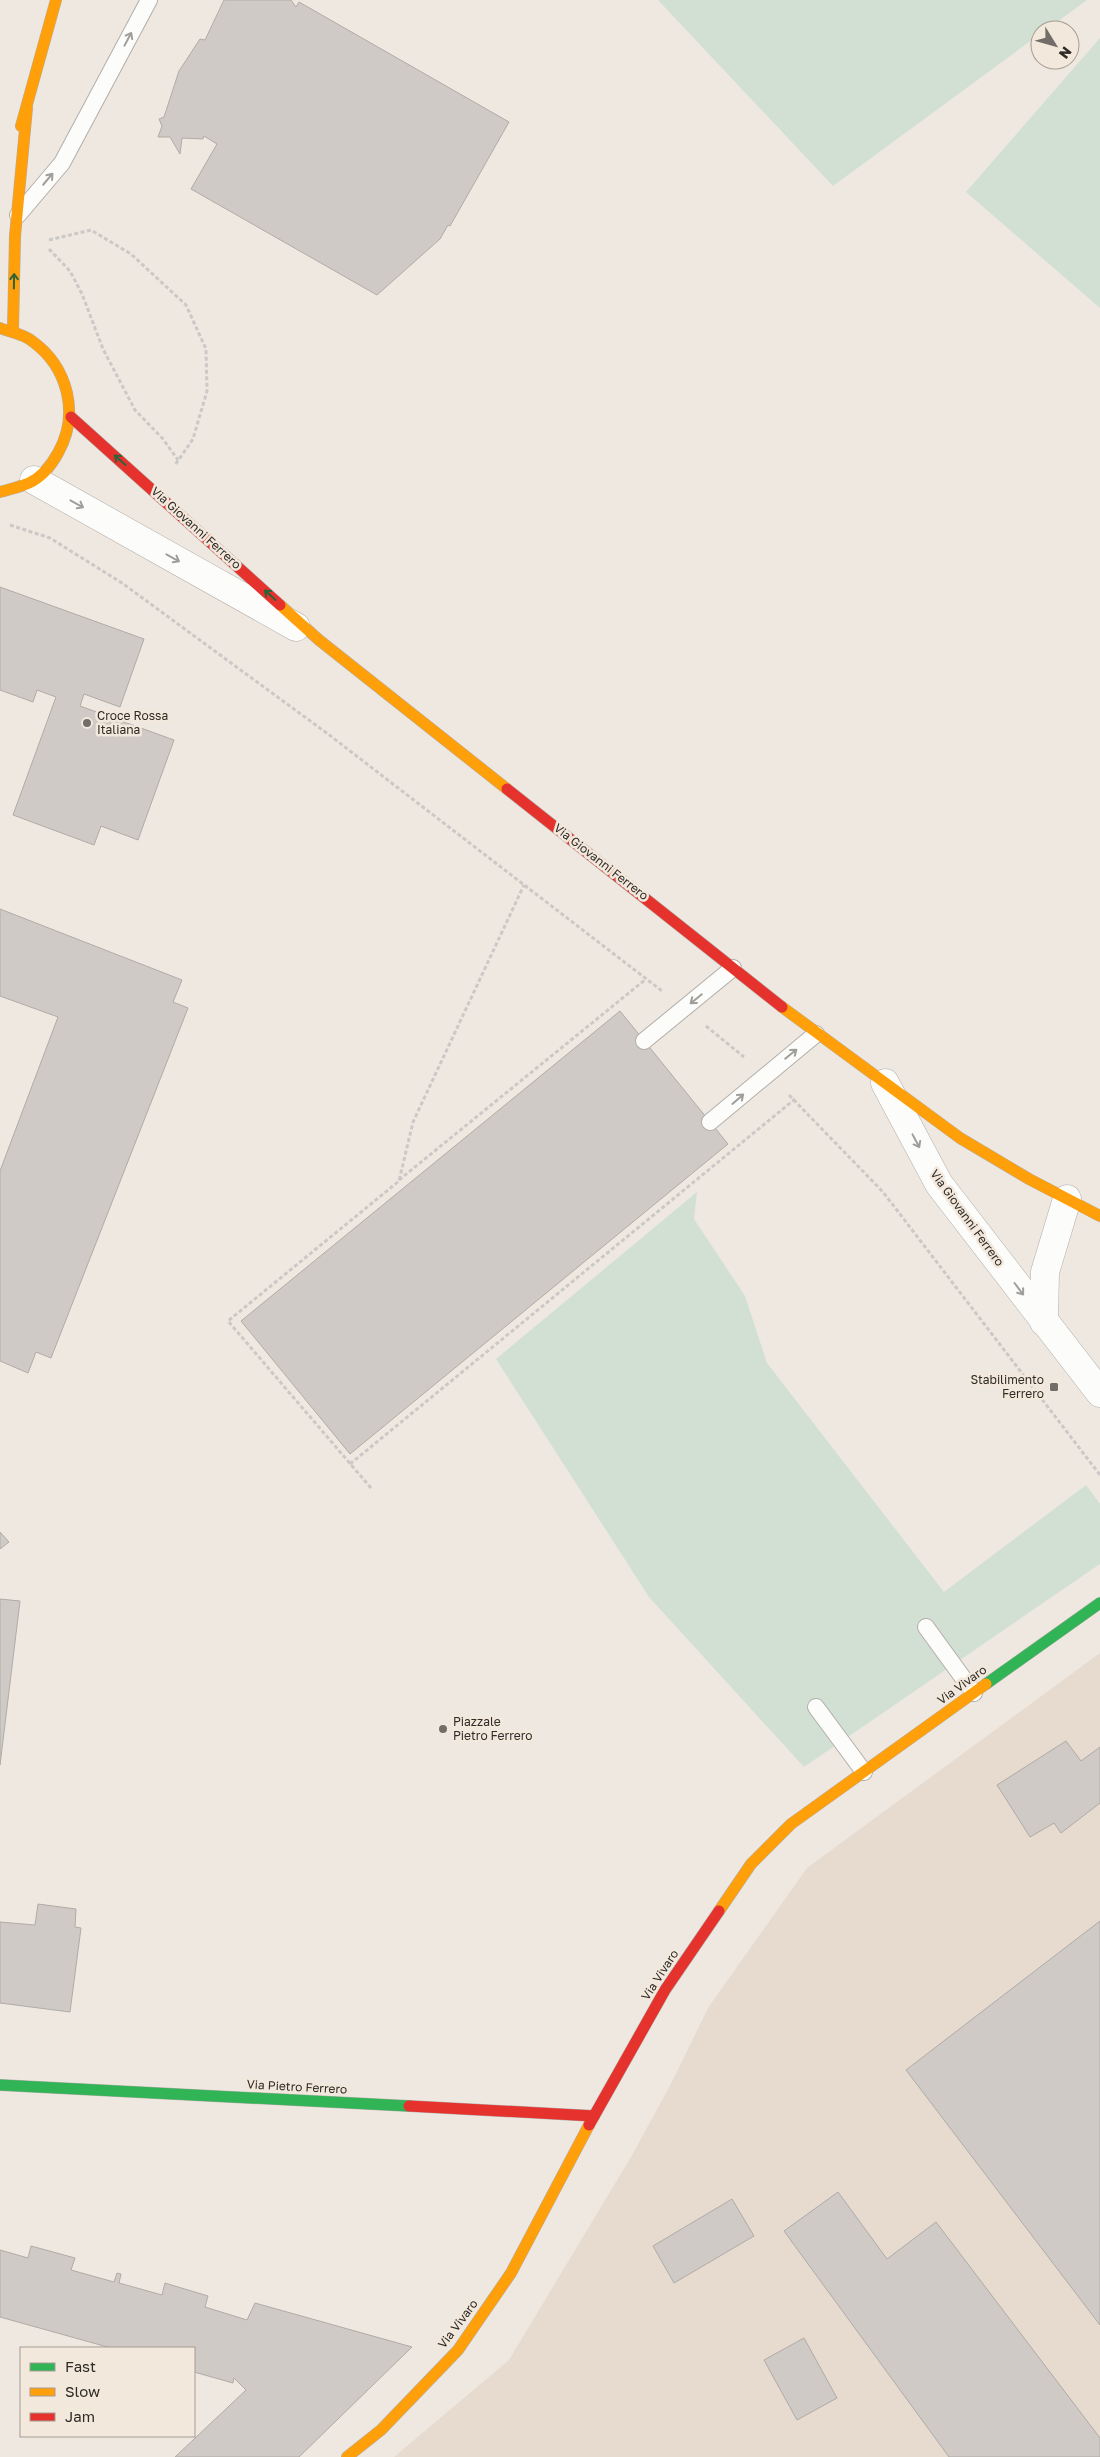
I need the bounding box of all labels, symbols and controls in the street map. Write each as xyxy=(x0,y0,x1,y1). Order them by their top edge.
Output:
north arrow xyxy=(1030,20,1080,70)
one-way arrow xyxy=(123,31,133,46)
text: N xyxy=(1056,44,1076,62)
one-way arrow xyxy=(42,173,54,186)
one-way arrow xyxy=(10,274,19,290)
one-way arrow xyxy=(114,455,127,466)
street label: Via Giovanni Ferrero xyxy=(148,483,244,572)
one-way arrow xyxy=(69,500,84,509)
one-way arrow xyxy=(165,553,180,563)
one-way arrow xyxy=(263,589,276,601)
place label: Croce Rossa Italiana xyxy=(97,708,168,737)
marker: Croce Rossa Italiana xyxy=(81,717,93,729)
street label: Via Giovanni Ferrero xyxy=(551,820,652,903)
one-way arrow xyxy=(689,993,702,1004)
one-way arrow xyxy=(784,1049,797,1060)
one-way arrow xyxy=(731,1093,744,1104)
one-way arrow xyxy=(911,1134,921,1149)
street label: Via Giovanni Ferrero xyxy=(927,1166,1007,1269)
one-way arrow xyxy=(1013,1282,1024,1295)
place label: Stabilimento Ferrero xyxy=(970,1372,1044,1401)
marker: Stabilimento Ferrero xyxy=(1048,1381,1060,1393)
street label: Via Vivaro xyxy=(934,1662,989,1707)
place label: Piazzale Pietro Ferrero xyxy=(453,1714,533,1743)
marker: Piazzale Pietro Ferrero xyxy=(437,1723,449,1735)
street label: Via Vivaro xyxy=(638,1947,681,2003)
street label: Via Pietro Ferrero xyxy=(246,2076,348,2097)
street label: Via Vivaro xyxy=(434,2296,481,2351)
legend xyxy=(20,2347,195,2437)
text: Fast xyxy=(65,2357,96,2375)
text: Slow xyxy=(65,2382,100,2400)
text: Jam xyxy=(65,2407,95,2425)

